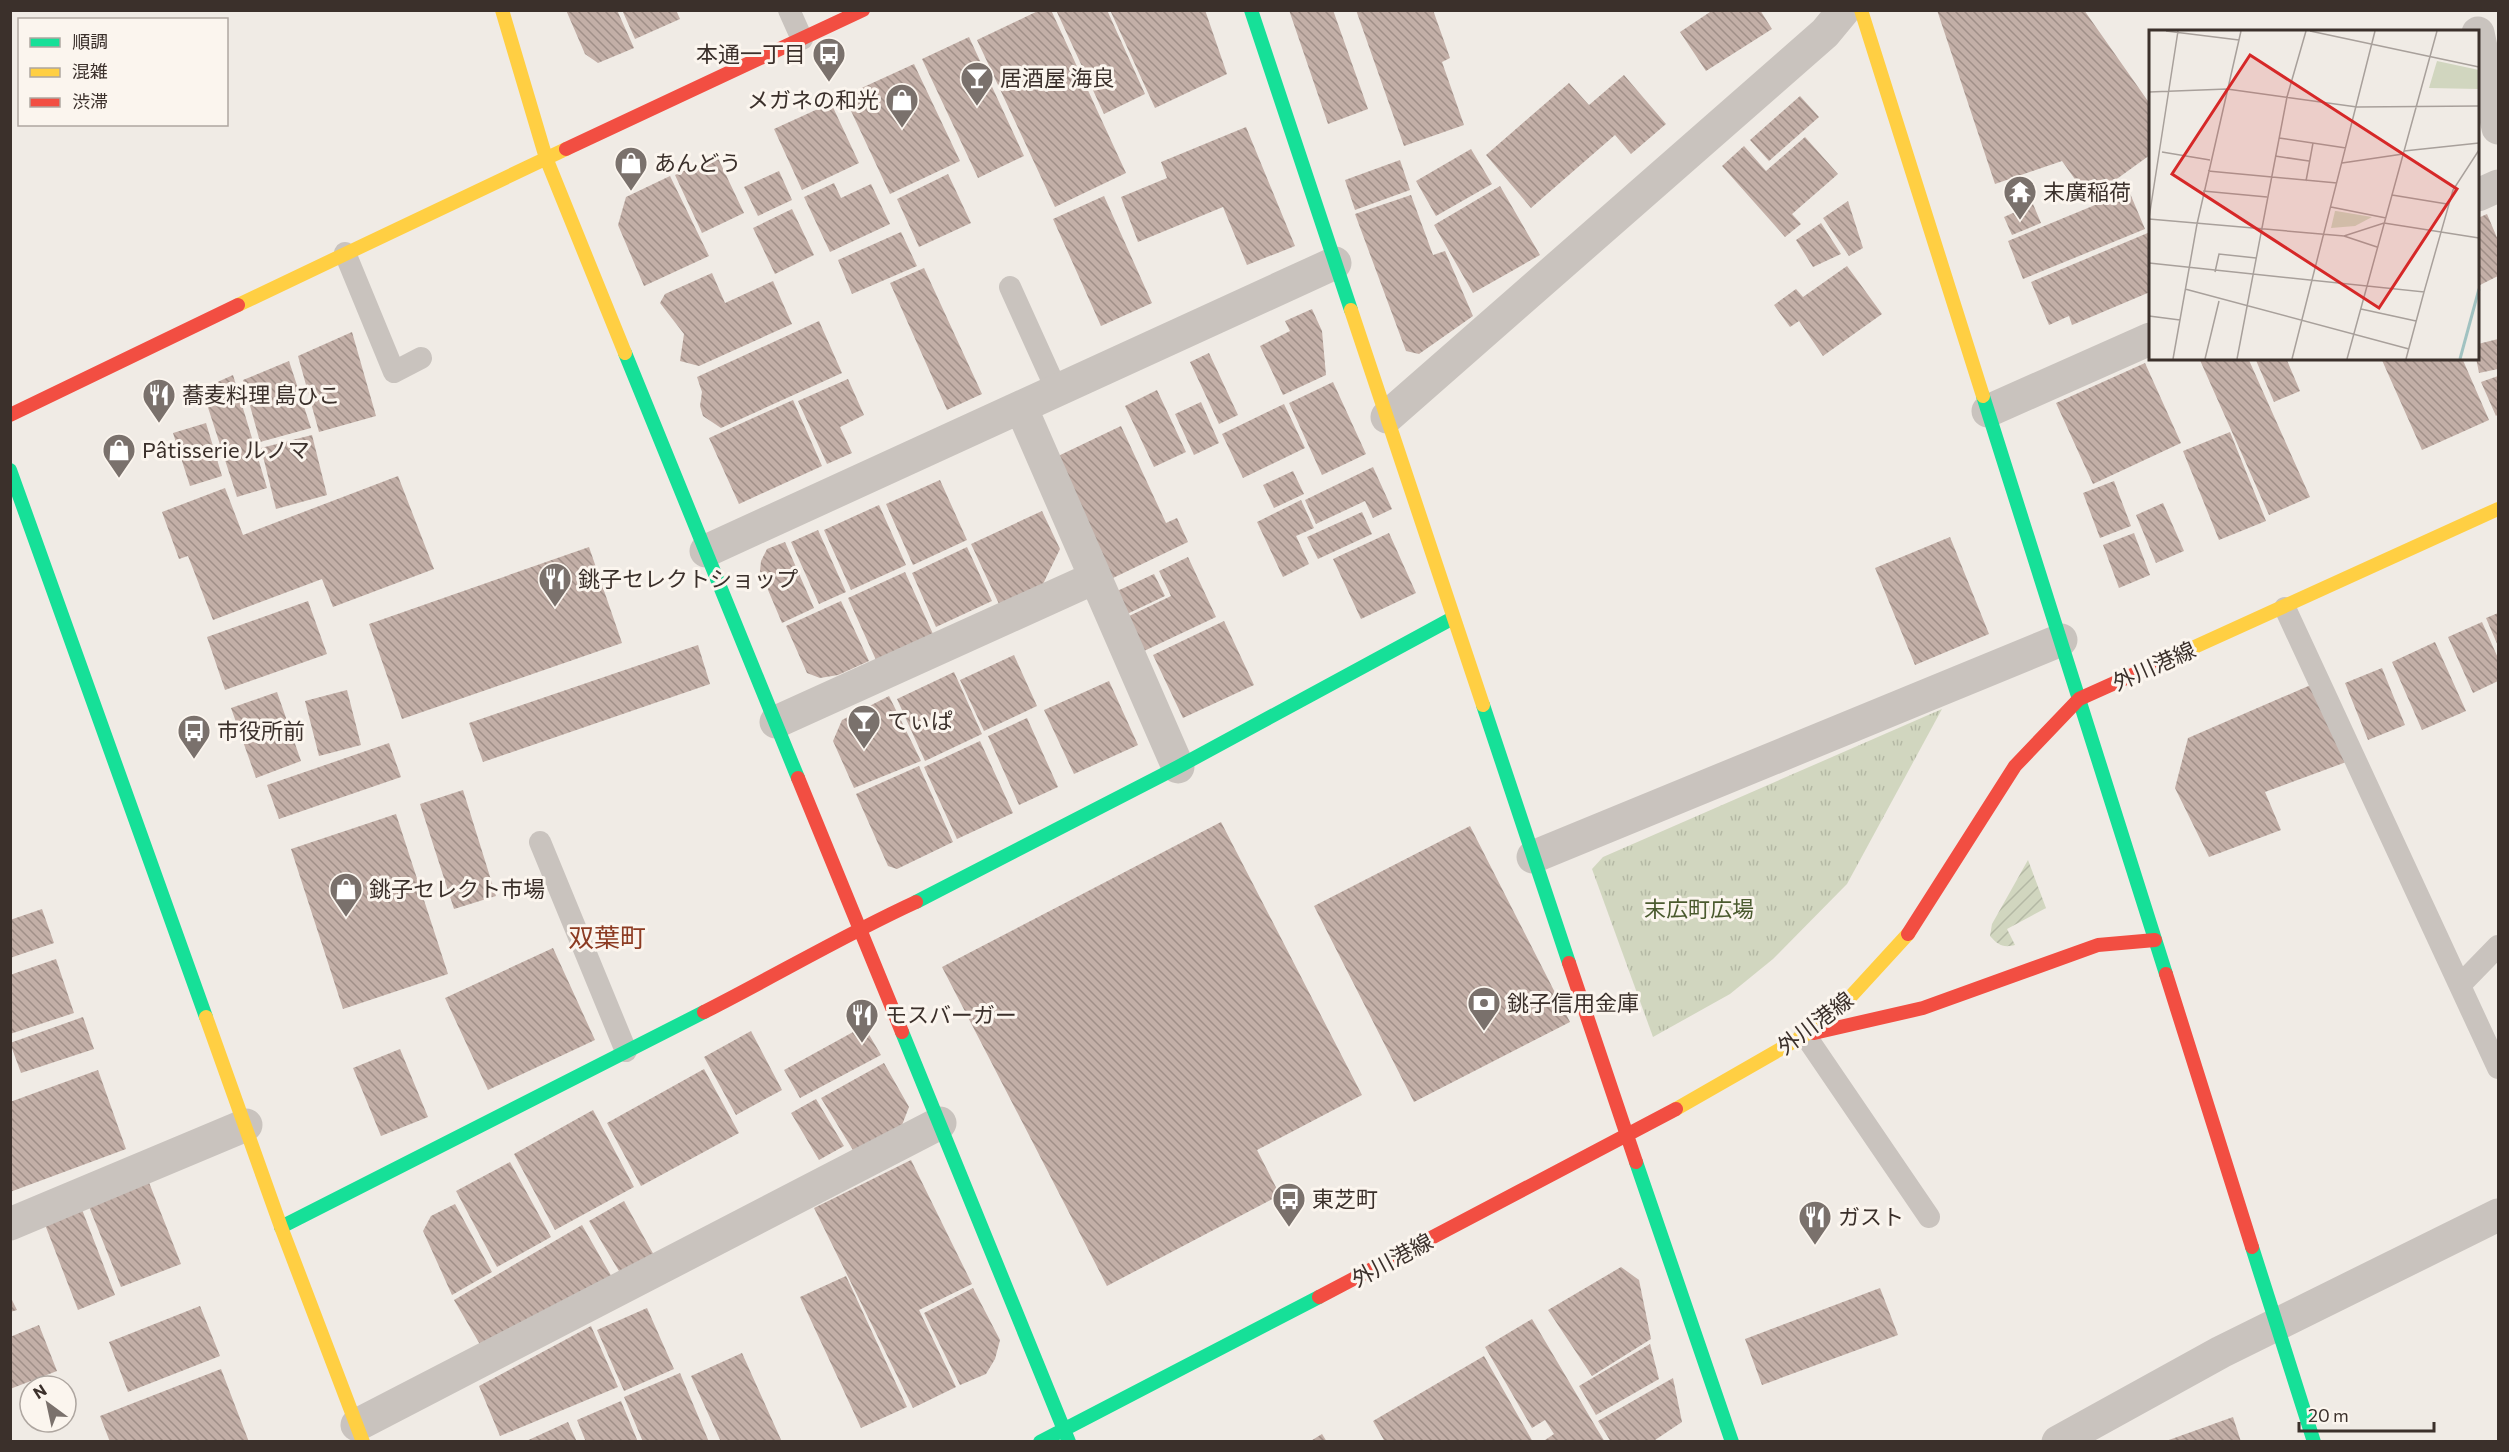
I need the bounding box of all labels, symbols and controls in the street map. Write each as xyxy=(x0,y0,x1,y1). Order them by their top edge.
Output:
legend xyxy=(18,18,228,126)
text: 順調 xyxy=(72,30,108,52)
inset map xyxy=(2149,30,2479,360)
bus stop icon: 本通一丁目 xyxy=(811,36,847,83)
place label: 本通一丁目 xyxy=(696,40,806,67)
text: 混雑 xyxy=(72,60,108,82)
bar icon: 居酒屋 海良 xyxy=(959,60,995,107)
place label: 居酒屋 海良 xyxy=(1000,64,1114,91)
shop icon: メガネの和光 xyxy=(884,82,920,129)
place label: メガネの和光 xyxy=(747,86,879,113)
text: 渋滞 xyxy=(72,90,108,112)
shop icon: あんどう xyxy=(613,145,649,192)
place label: あんどう xyxy=(654,149,741,176)
temple icon: 末廣稲荷 xyxy=(2002,174,2038,221)
place label: 末廣稲荷 xyxy=(2043,178,2131,205)
restaurant icon: 蕎麦料理 島ひこ xyxy=(141,377,177,424)
place label: 蕎麦料理 島ひこ xyxy=(182,381,340,408)
shop icon: Pâtisserie ルノマ xyxy=(101,432,137,479)
place label: Pâtisserie ルノマ xyxy=(142,436,310,463)
restaurant icon: 銚子セレクトショップ xyxy=(537,561,573,608)
place label: 銚子セレクトショップ xyxy=(578,565,798,592)
street label: 外川港線 xyxy=(2108,635,2199,696)
bar icon: てぃぱ xyxy=(846,703,882,750)
place label: てぃぱ xyxy=(887,707,953,734)
bus stop icon: 市役所前 xyxy=(176,713,212,760)
place label: 市役所前 xyxy=(217,717,305,744)
shop icon: 銚子セレクト市場 xyxy=(328,871,364,918)
place label: 銚子セレクト市場 xyxy=(369,875,545,902)
park label: 末広町広場 xyxy=(1644,895,1754,922)
district label: 双葉町 xyxy=(568,921,646,952)
bank icon: 銚子信用金庫 xyxy=(1466,985,1502,1032)
street label: 外川港線 xyxy=(1771,985,1858,1060)
place label: 銚子信用金庫 xyxy=(1507,989,1639,1016)
restaurant icon: モスバーガー xyxy=(844,997,880,1044)
place label: モスバーガー xyxy=(885,1001,1017,1028)
bus stop icon: 東芝町 xyxy=(1271,1181,1307,1228)
place label: 東芝町 xyxy=(1312,1185,1378,1212)
restaurant icon: ガスト xyxy=(1797,1199,1833,1246)
place label: ガスト xyxy=(1838,1203,1904,1230)
street label: 外川港線 xyxy=(1347,1227,1437,1292)
north arrow xyxy=(18,1374,78,1434)
text: N xyxy=(29,1380,50,1402)
scale bar xyxy=(2299,1395,2434,1433)
text: 20 m xyxy=(2308,1404,2349,1426)

